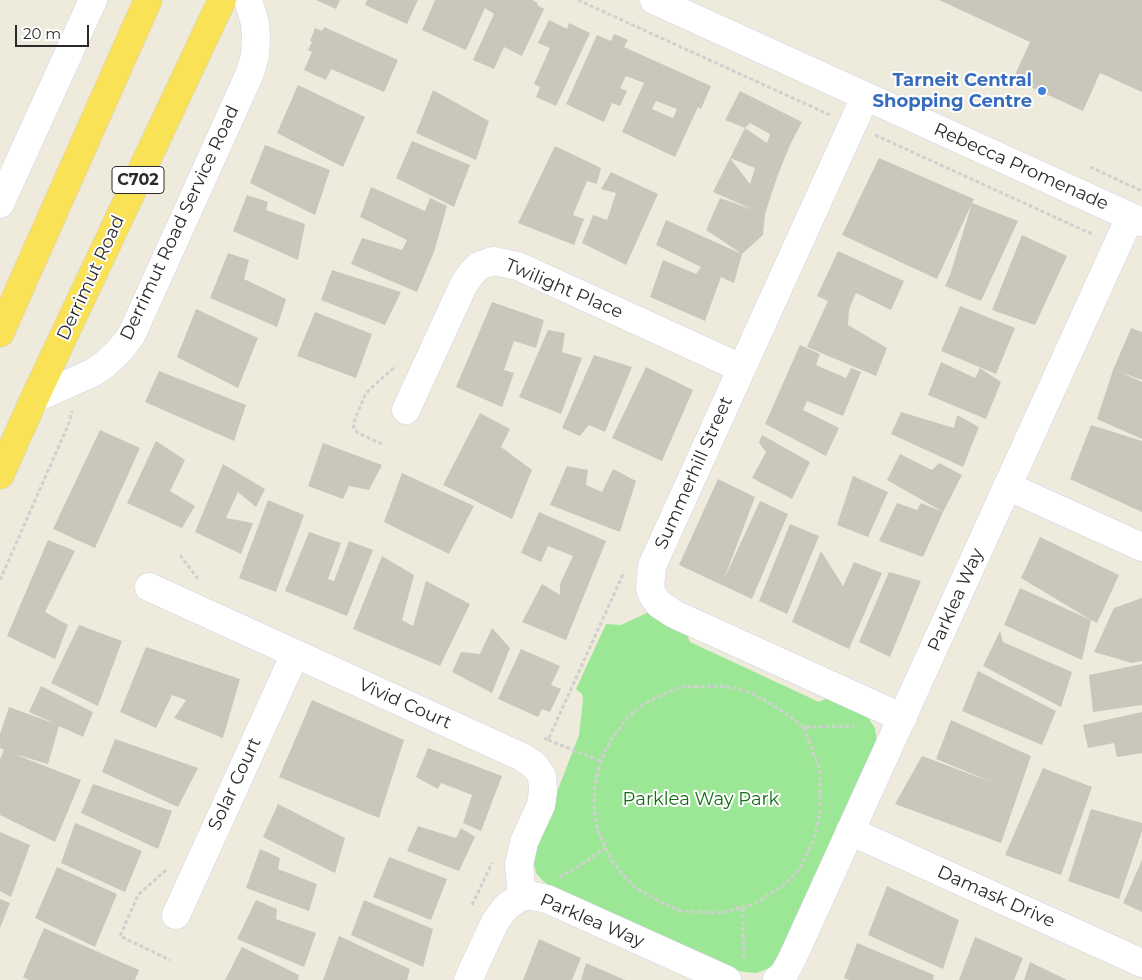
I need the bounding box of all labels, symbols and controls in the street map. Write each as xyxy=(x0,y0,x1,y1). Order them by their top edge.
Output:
scale bar xyxy=(18,15,91,47)
text: 20 m xyxy=(23,24,61,43)
place label: Tarneit Central Shopping Centre xyxy=(872,70,1032,112)
marker: Tarneit Central Shopping Centre xyxy=(1036,85,1048,97)
street label: Derrimut Road Service Road xyxy=(116,102,244,344)
street label: Rebecca Promenade xyxy=(930,119,1112,215)
road number: C702 xyxy=(112,166,164,194)
street label: Derrimut Road xyxy=(53,212,129,344)
street label: Twilight Place xyxy=(502,254,626,324)
street label: Summerhill Street xyxy=(651,393,737,553)
street label: Parklea Way xyxy=(924,545,988,655)
street label: Vivid Court xyxy=(355,674,455,734)
street label: Solar Court xyxy=(204,734,266,834)
park label: Parklea Way Park xyxy=(623,789,779,811)
street label: Damask Drive xyxy=(934,861,1058,933)
street label: Parklea Way xyxy=(537,889,647,953)

